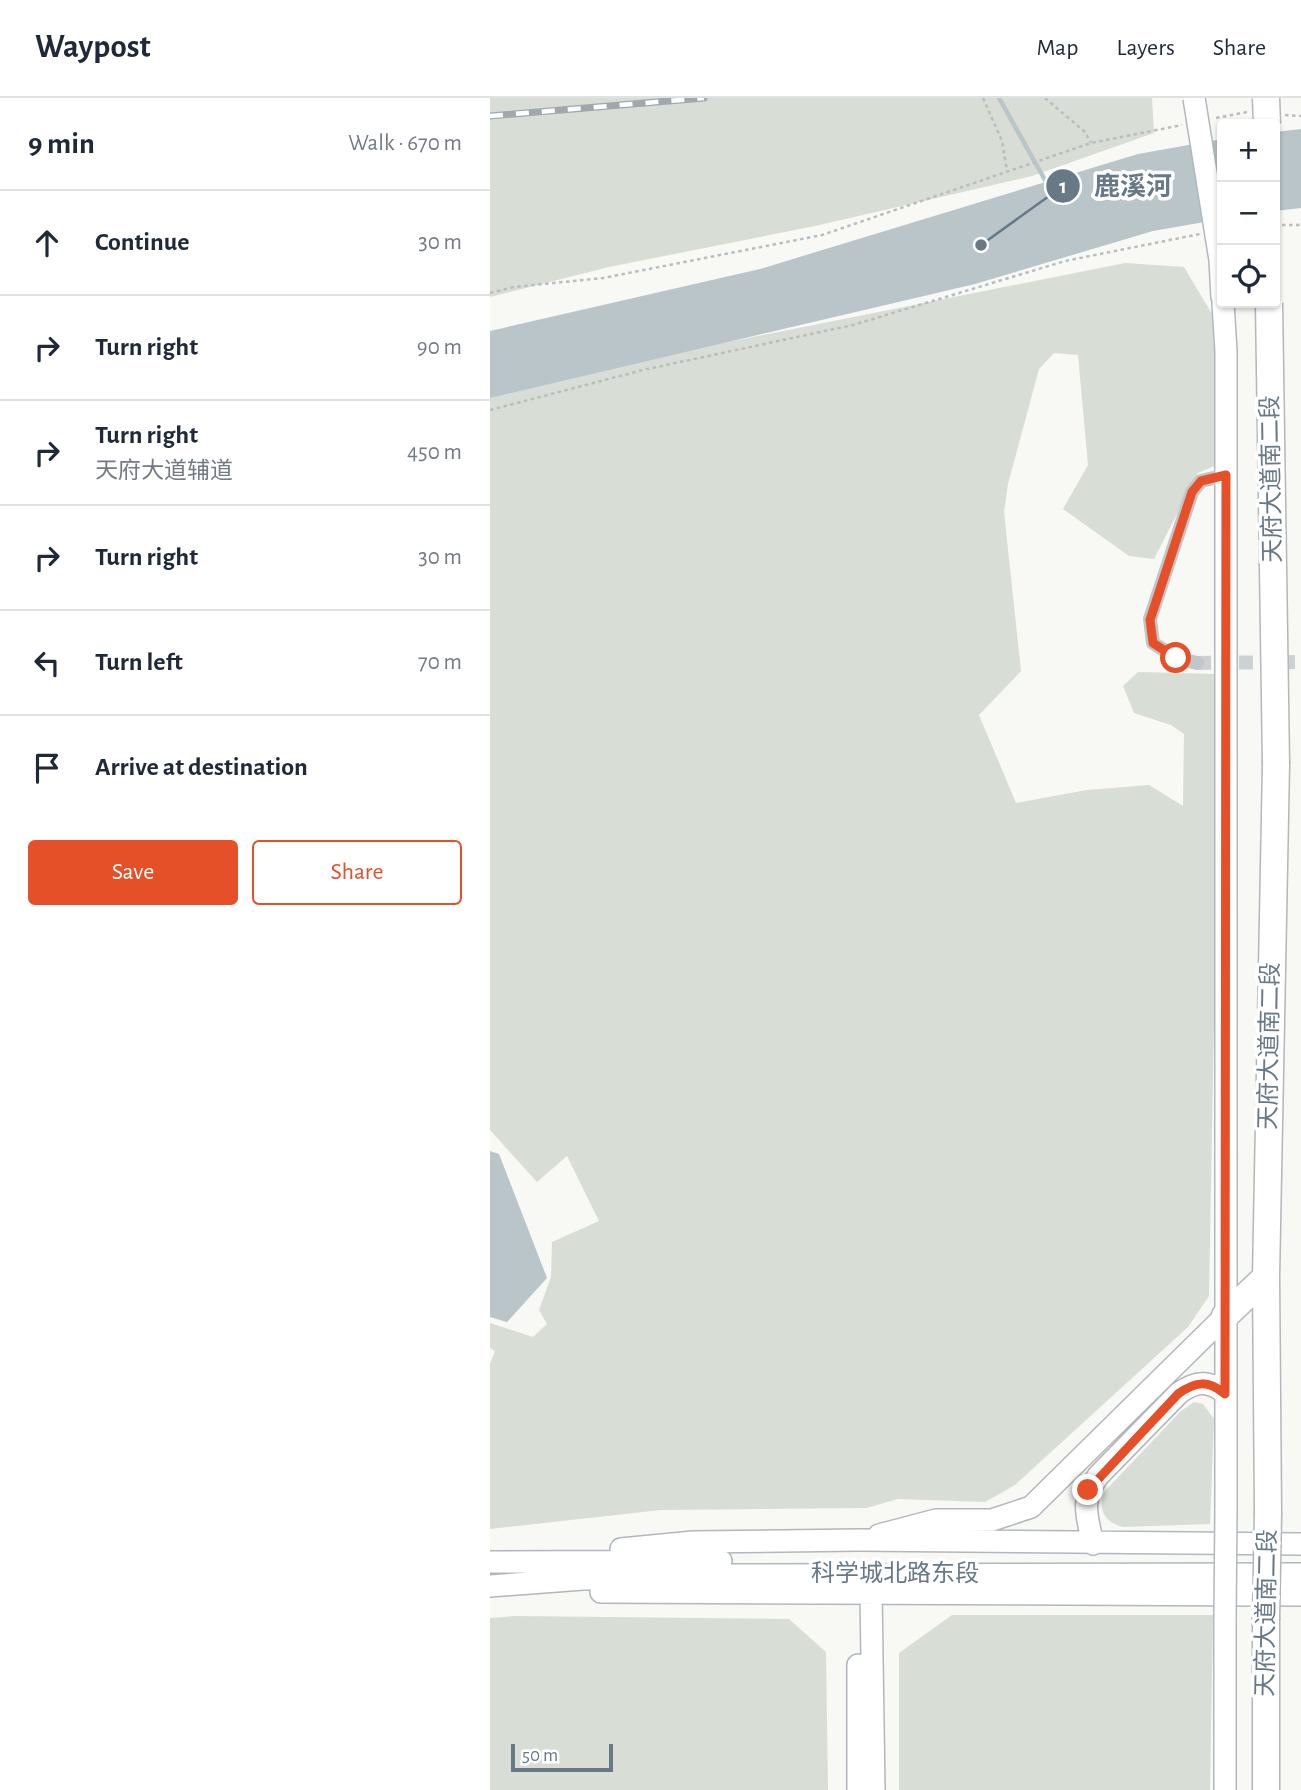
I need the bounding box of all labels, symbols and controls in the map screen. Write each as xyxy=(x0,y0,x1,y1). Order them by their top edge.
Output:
text: Waypost xyxy=(35,31,151,64)
text: Map xyxy=(1036,36,1078,60)
text: Layers xyxy=(1116,36,1175,60)
text: Share xyxy=(1213,36,1266,60)
map controls xyxy=(1217,119,1280,308)
button: + xyxy=(1217,119,1280,182)
text: 9 min xyxy=(28,129,95,159)
text: Walk · 670 m xyxy=(348,132,462,155)
callout: 鹿溪河 xyxy=(1045,162,1186,209)
text: 鹿溪河 xyxy=(1094,172,1172,200)
text: 1 xyxy=(1059,176,1067,197)
button: − xyxy=(1217,182,1280,245)
icon: ahead xyxy=(28,224,66,262)
text: Continue xyxy=(95,229,190,255)
text: 30 m xyxy=(418,231,462,254)
button: locate xyxy=(1217,245,1280,308)
icon: right xyxy=(28,329,66,367)
text: Turn right xyxy=(95,334,198,360)
text: 90 m xyxy=(417,336,462,359)
street label: 天府大道南二段 xyxy=(1257,395,1285,563)
text: Turn right xyxy=(95,422,198,448)
icon: right xyxy=(28,434,66,472)
text: 450 m xyxy=(407,441,462,464)
text: 天府大道辅道 xyxy=(95,460,233,483)
icon: right xyxy=(28,539,66,577)
text: Turn right xyxy=(95,544,198,570)
text: 30 m xyxy=(418,546,462,569)
route start xyxy=(1160,642,1191,673)
icon: left xyxy=(28,644,66,682)
text: Turn left xyxy=(95,649,183,675)
text: 70 m xyxy=(418,651,462,674)
icon: arrive xyxy=(28,749,66,787)
text: Arrive at destination xyxy=(95,754,308,780)
button: Save xyxy=(28,840,238,905)
button: Share xyxy=(252,840,462,905)
street label: 天府大道南二段 xyxy=(1255,962,1283,1130)
route end xyxy=(1072,1474,1103,1505)
street label: 天府大道南二段 xyxy=(1252,1529,1280,1697)
street label: 科学城北路东段 xyxy=(811,1560,979,1586)
scale bar xyxy=(511,1741,612,1773)
text: 50 m xyxy=(522,1746,558,1765)

